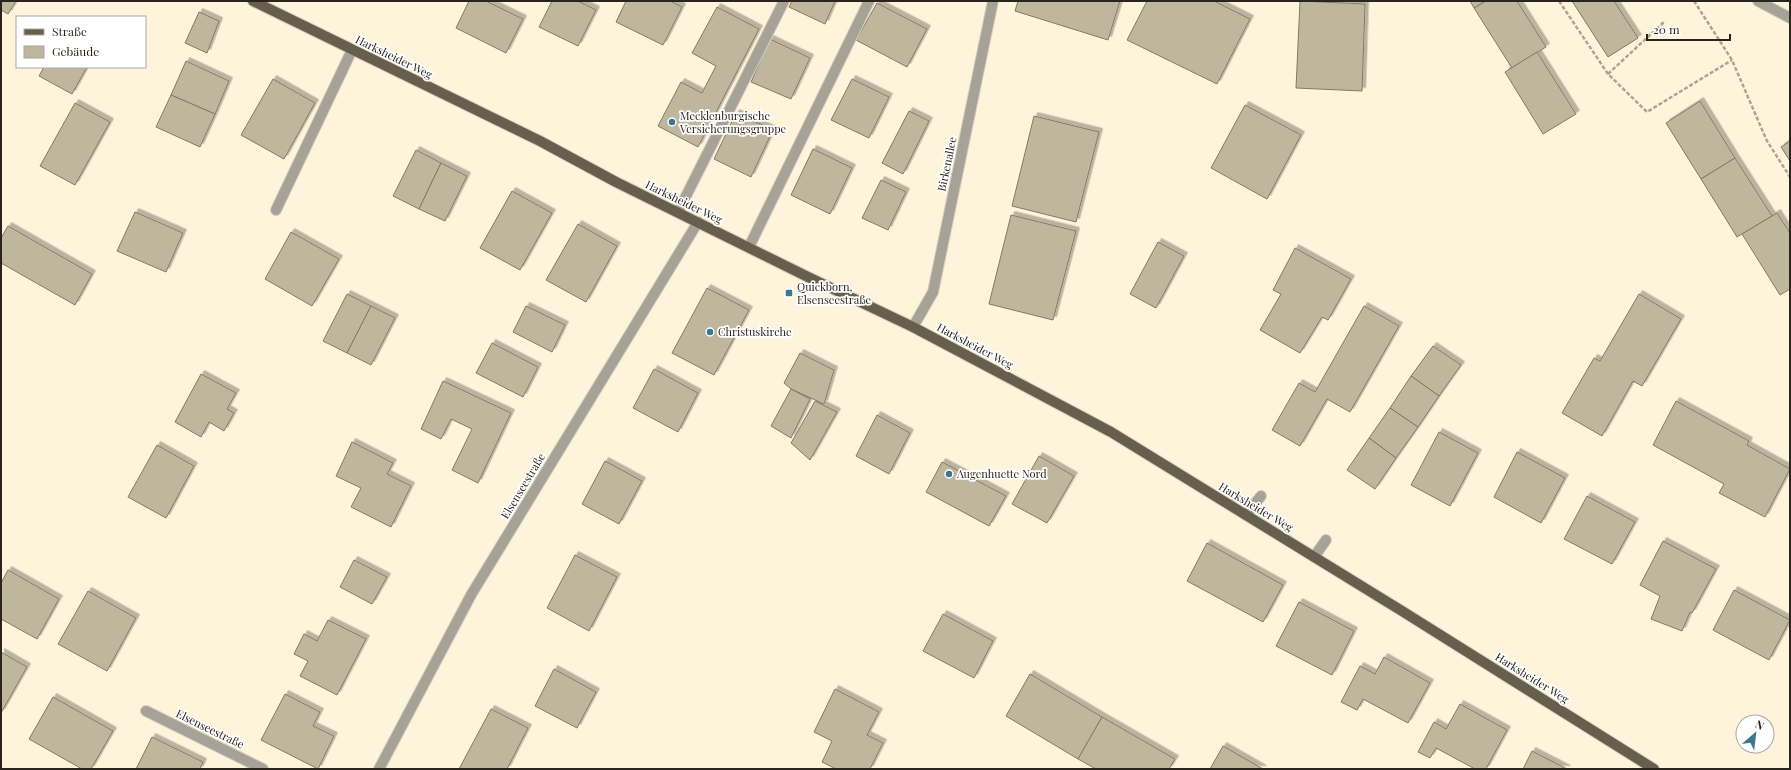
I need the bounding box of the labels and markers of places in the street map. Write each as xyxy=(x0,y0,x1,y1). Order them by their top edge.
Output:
place label: Mecklenburgische Versicherungsgruppe xyxy=(679,108,787,136)
marker: Mecklenburgische Versicherungsgruppe xyxy=(667,117,677,127)
place label: Quickborn, Elsenseestraße xyxy=(797,279,872,307)
marker: Quickborn, Elsenseestraße xyxy=(784,288,794,298)
place label: Christuskirche xyxy=(718,324,792,339)
marker: Christuskirche xyxy=(705,327,715,337)
place label: Augenhuette Nord xyxy=(956,466,1047,481)
marker: Augenhuette Nord xyxy=(944,469,954,479)

